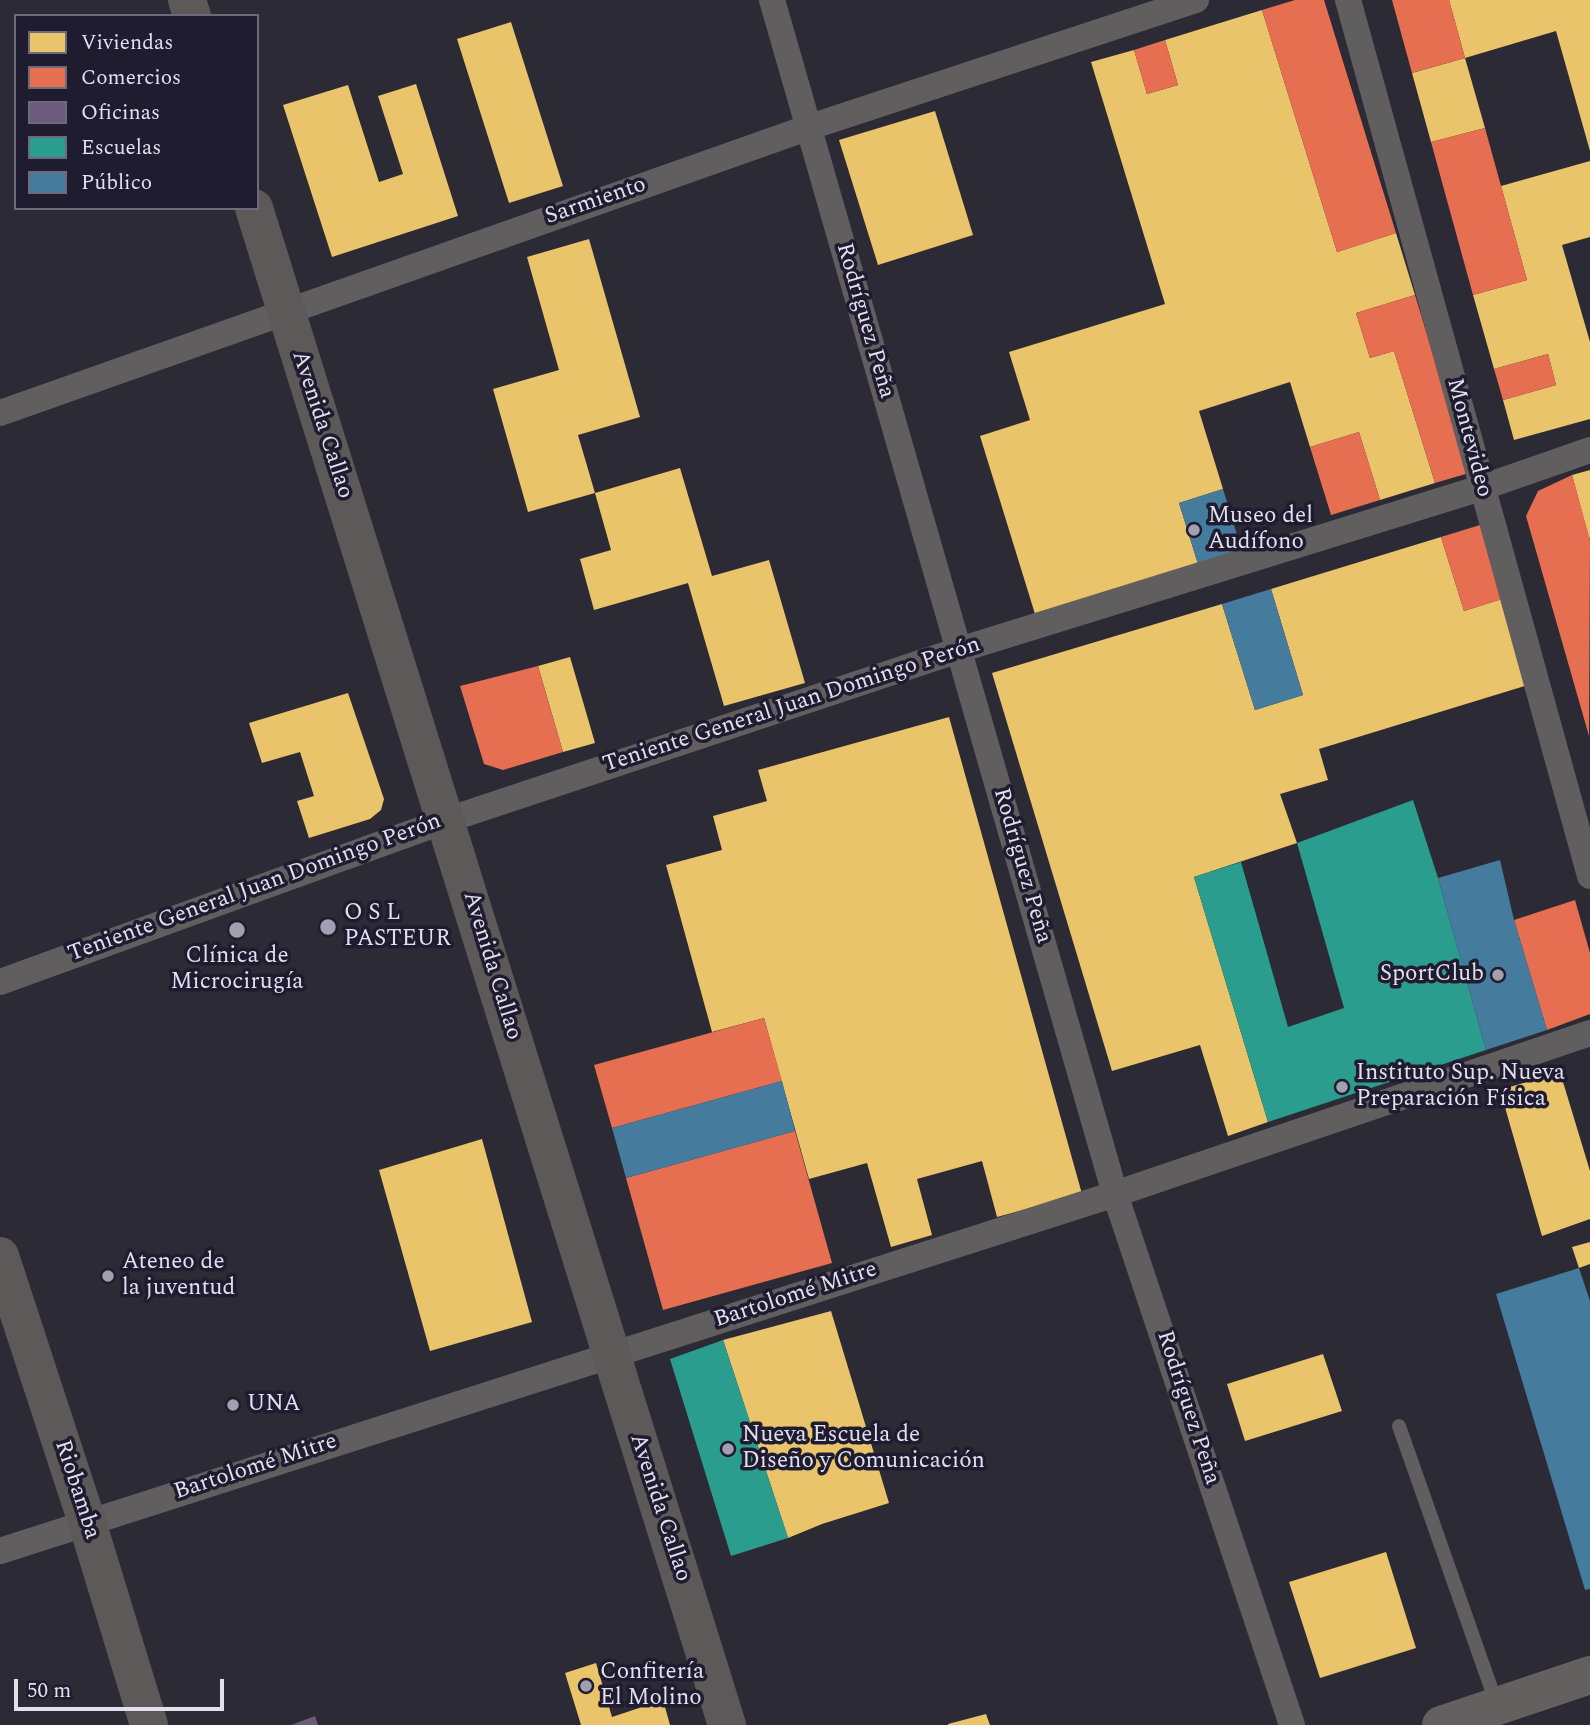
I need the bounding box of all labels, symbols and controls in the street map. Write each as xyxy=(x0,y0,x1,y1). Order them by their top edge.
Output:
legend xyxy=(14,14,259,210)
text: Viviendas xyxy=(81,27,173,59)
text: Comercios xyxy=(81,62,181,94)
text: Oficinas xyxy=(81,97,160,129)
text: Escuelas xyxy=(81,132,161,164)
text: Público xyxy=(81,167,152,199)
street label: Sarmiento xyxy=(542,172,650,232)
street label: Rodríguez Peña xyxy=(829,240,899,402)
street label: Avenida Callao xyxy=(284,348,358,502)
street label: Montevideo xyxy=(1439,376,1497,500)
place label: Museo del Audífono xyxy=(1208,503,1313,557)
marker: Museo del Audífono xyxy=(1186,522,1202,538)
street label: Teniente General Juan Domingo Perón xyxy=(600,632,984,780)
street label: Rodríguez Peña xyxy=(986,785,1056,947)
street label: Teniente General Juan Domingo Perón xyxy=(65,808,445,970)
street label: Avenida Callao xyxy=(455,888,527,1044)
place label: O S L PASTEUR xyxy=(344,900,451,954)
marker: O S L PASTEUR xyxy=(318,917,338,937)
marker: Clínica de Microcirugía xyxy=(227,920,247,940)
place label: Clínica de Microcirugía xyxy=(170,943,304,997)
place label: SportClub xyxy=(1380,961,1484,989)
marker: SportClub xyxy=(1490,967,1506,983)
place label: Instituto Sup. Nueva Preparación Física xyxy=(1356,1060,1565,1114)
marker: Instituto Sup. Nueva Preparación Física xyxy=(1334,1079,1350,1095)
place label: Ateneo de la juventud xyxy=(122,1249,235,1303)
street label: Bartolomé Mitre xyxy=(711,1257,881,1335)
marker: Ateneo de la juventud xyxy=(100,1268,116,1284)
street label: Rodríguez Peña xyxy=(1149,1328,1225,1488)
place label: UNA xyxy=(247,1391,301,1419)
marker: UNA xyxy=(225,1397,241,1413)
place label: Nueva Escuela de Diseño y Comunicación xyxy=(742,1422,985,1476)
street label: Bartolomé Mitre xyxy=(171,1429,341,1507)
street label: Avenida Callao xyxy=(622,1431,696,1585)
street label: Riobamba xyxy=(47,1437,105,1543)
marker: Nueva Escuela de Diseño y Comunicación xyxy=(720,1441,736,1457)
place label: Confitería El Molino xyxy=(600,1659,704,1713)
scale bar xyxy=(18,1666,228,1710)
text: 50 m xyxy=(27,1675,71,1707)
marker: Confitería El Molino xyxy=(578,1678,594,1694)

